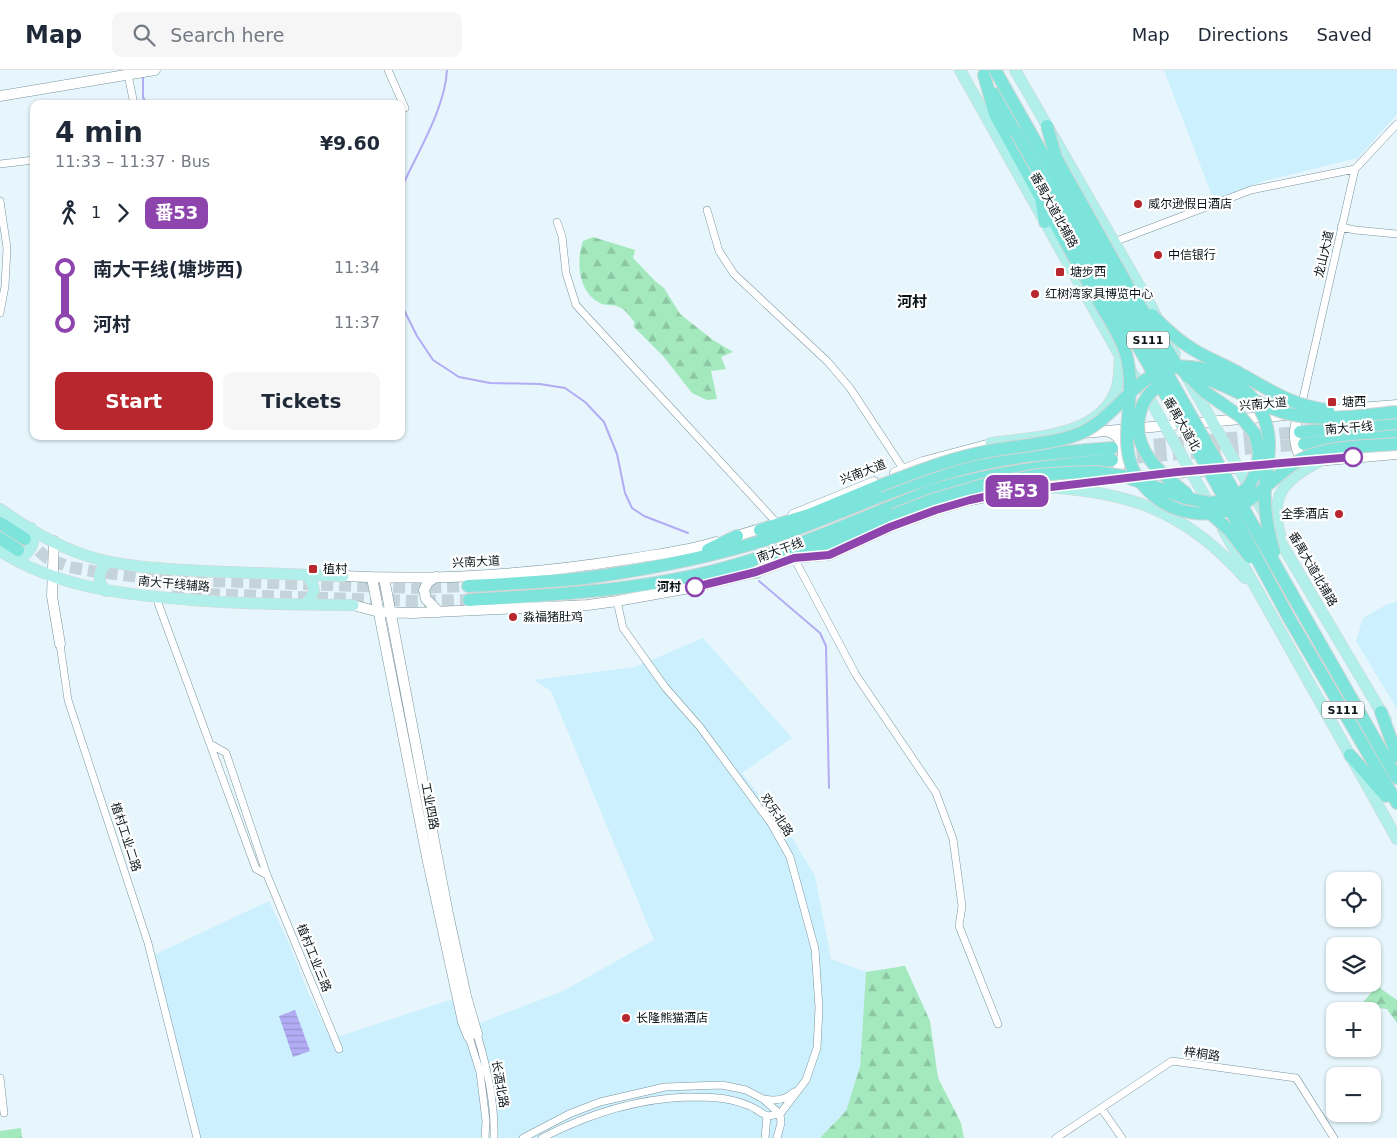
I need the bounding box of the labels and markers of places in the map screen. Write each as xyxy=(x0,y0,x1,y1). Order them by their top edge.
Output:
place label: 威尔逊假日酒店 xyxy=(1148,197,1232,211)
marker: 威尔逊假日酒店 xyxy=(1132,198,1144,210)
place label: 中信银行 xyxy=(1168,248,1216,262)
marker: 中信银行 xyxy=(1152,249,1164,261)
place label: 塘步西 xyxy=(1070,265,1106,279)
marker: 塘步西 xyxy=(1054,266,1066,278)
place label: 红树湾家具博览中心 xyxy=(1045,287,1153,301)
marker: 红树湾家具博览中心 xyxy=(1029,288,1041,300)
place label: 塘西 xyxy=(1342,395,1366,409)
marker: 塘西 xyxy=(1326,396,1338,408)
unlabelled marker xyxy=(1343,447,1363,467)
place label: 全季酒店 xyxy=(1281,507,1329,521)
marker: 全季酒店 xyxy=(1333,508,1345,520)
place label: 植村 xyxy=(323,562,348,576)
marker: 植村 xyxy=(307,563,319,575)
marker: 河村 xyxy=(685,577,705,597)
place label: 河村 xyxy=(657,580,681,594)
place label: 淼福猪肚鸡 xyxy=(523,610,583,624)
marker: 淼福猪肚鸡 xyxy=(507,611,519,623)
place label: 长隆熊猫酒店 xyxy=(636,1011,708,1025)
marker: 长隆熊猫酒店 xyxy=(620,1012,632,1024)

